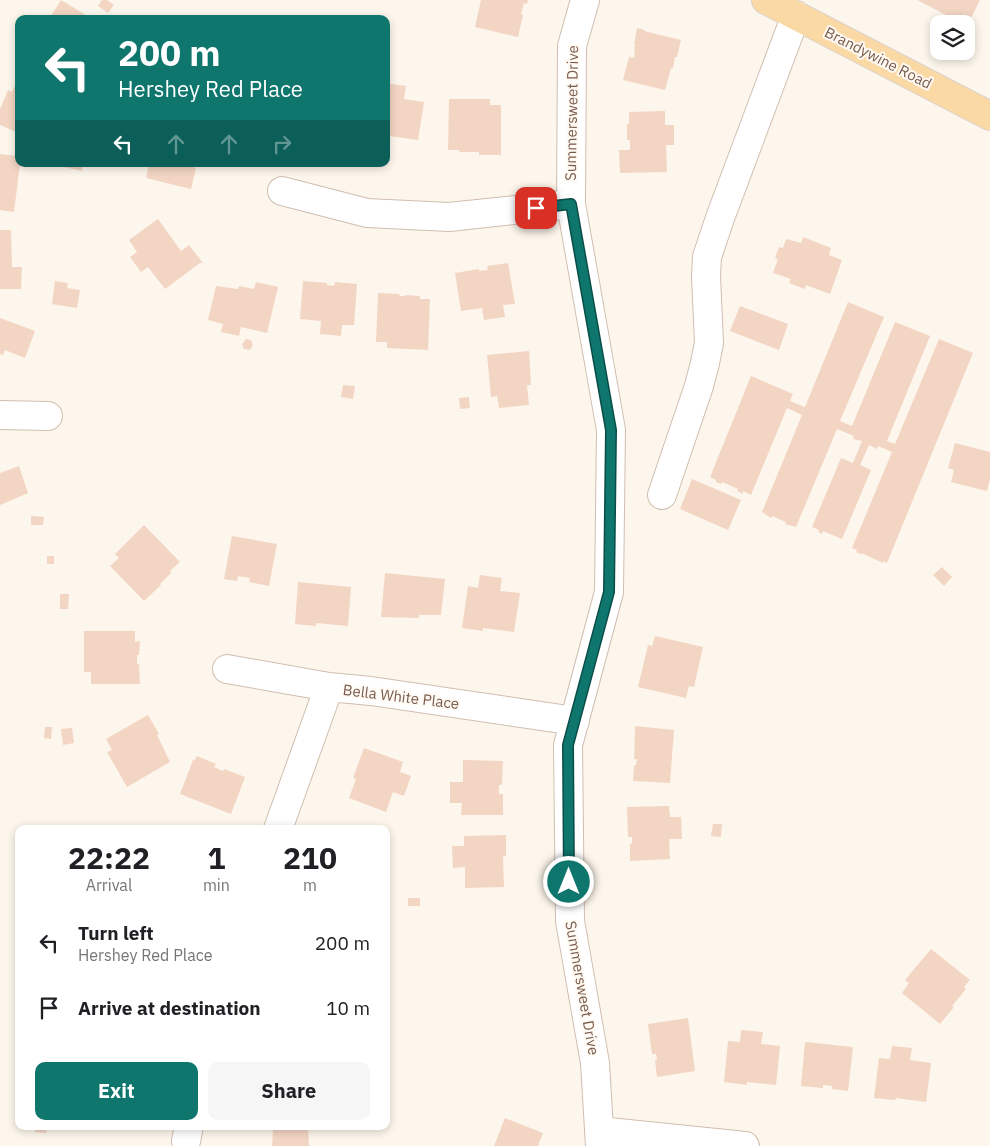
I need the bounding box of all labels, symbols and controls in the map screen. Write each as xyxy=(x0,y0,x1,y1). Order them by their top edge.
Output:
map controls xyxy=(930,15,975,60)
button: layers xyxy=(930,15,975,60)
street label: Brandywine Road xyxy=(821,22,935,93)
text: 200 m xyxy=(118,30,221,76)
icon: left xyxy=(35,35,100,100)
street label: Summersweet Drive xyxy=(561,45,582,181)
text: Hershey Red Place xyxy=(118,74,303,103)
icon: left xyxy=(109,130,137,158)
icon: ahead xyxy=(162,130,190,158)
icon: ahead xyxy=(215,130,243,158)
icon: right xyxy=(268,130,296,158)
pin xyxy=(515,187,557,229)
icon: arrive xyxy=(522,194,550,222)
street label: Bella White Place xyxy=(342,680,460,713)
text: 22:22 xyxy=(68,838,150,877)
text: 1 xyxy=(207,838,225,877)
text: 210 xyxy=(283,838,337,877)
position arrow xyxy=(542,855,594,907)
text: Arrival xyxy=(86,875,132,895)
text: min xyxy=(203,875,230,895)
text: m xyxy=(303,875,317,895)
street label: Summersweet Drive xyxy=(561,919,604,1056)
text: Turn left xyxy=(78,921,154,945)
icon: left xyxy=(35,929,63,957)
text: 200 m xyxy=(315,931,370,955)
text: Hershey Red Place xyxy=(78,945,212,965)
icon: arrive xyxy=(35,994,63,1022)
text: Arrive at destination xyxy=(78,996,261,1020)
text: 10 m xyxy=(326,996,370,1020)
button: Exit xyxy=(35,1062,198,1120)
button: Share xyxy=(208,1062,370,1120)

